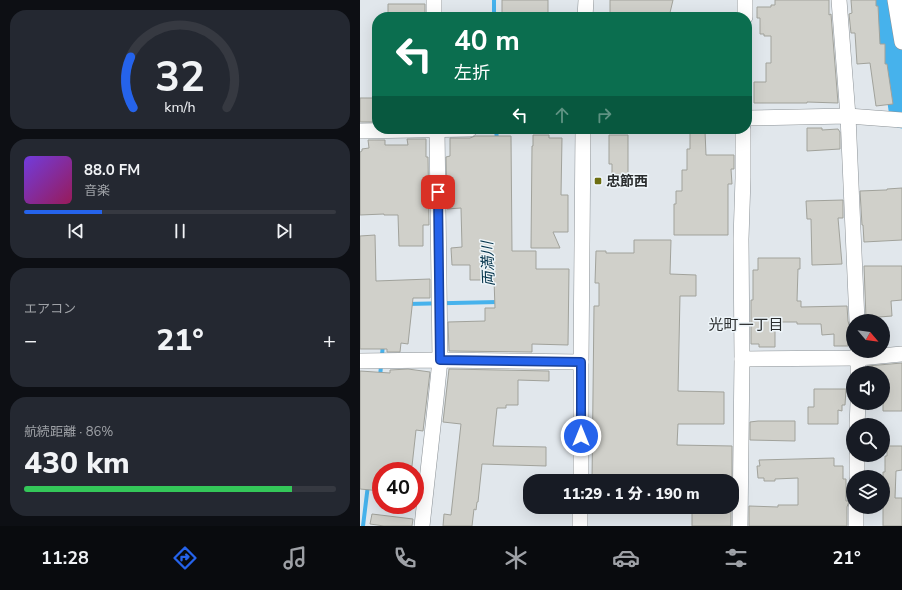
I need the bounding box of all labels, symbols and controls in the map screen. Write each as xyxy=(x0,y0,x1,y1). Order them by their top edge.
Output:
text: 40 m xyxy=(454,22,520,60)
icon: left xyxy=(388,28,440,80)
text: 32 xyxy=(155,48,205,105)
text: 左折 xyxy=(454,61,490,85)
text: km/h xyxy=(164,97,196,116)
icon: left xyxy=(509,104,531,126)
icon: ahead xyxy=(551,104,573,126)
icon: right xyxy=(593,104,615,126)
text: 88.0 FM xyxy=(84,160,140,180)
place label: 忠節西 xyxy=(606,172,648,191)
pin xyxy=(421,175,455,209)
marker: 忠節西 xyxy=(593,176,603,186)
icon: arrive xyxy=(427,181,449,203)
text: 音楽 xyxy=(84,182,110,200)
icon: previous xyxy=(65,220,87,242)
icon: pause xyxy=(169,220,191,242)
icon: next xyxy=(273,220,295,242)
water label: 両満川 xyxy=(477,239,499,287)
text: エアコン xyxy=(24,300,76,318)
north arrow xyxy=(846,314,890,358)
map controls xyxy=(846,314,890,514)
district label: 光町一丁目 xyxy=(708,315,784,335)
text: 21° xyxy=(156,320,204,361)
text: − xyxy=(24,326,37,356)
text: + xyxy=(323,326,336,356)
button: sound xyxy=(846,366,890,410)
position arrow xyxy=(560,415,602,457)
button: search xyxy=(846,418,890,462)
text: 航続距離 · 86% xyxy=(24,423,113,441)
text: 430 km xyxy=(24,443,130,484)
speed limit sign: 40 xyxy=(372,462,424,514)
button: layers xyxy=(846,470,890,514)
text: 11:29 · 1 分 · 190 m xyxy=(562,484,700,504)
icon: directions xyxy=(171,544,199,572)
icon: music xyxy=(281,544,309,572)
icon: phone xyxy=(391,544,419,572)
icon: climate xyxy=(502,544,530,572)
icon: car xyxy=(612,544,640,572)
icon: filters xyxy=(722,544,750,572)
text: 11:28 xyxy=(41,546,89,570)
text: 21° xyxy=(832,546,861,570)

